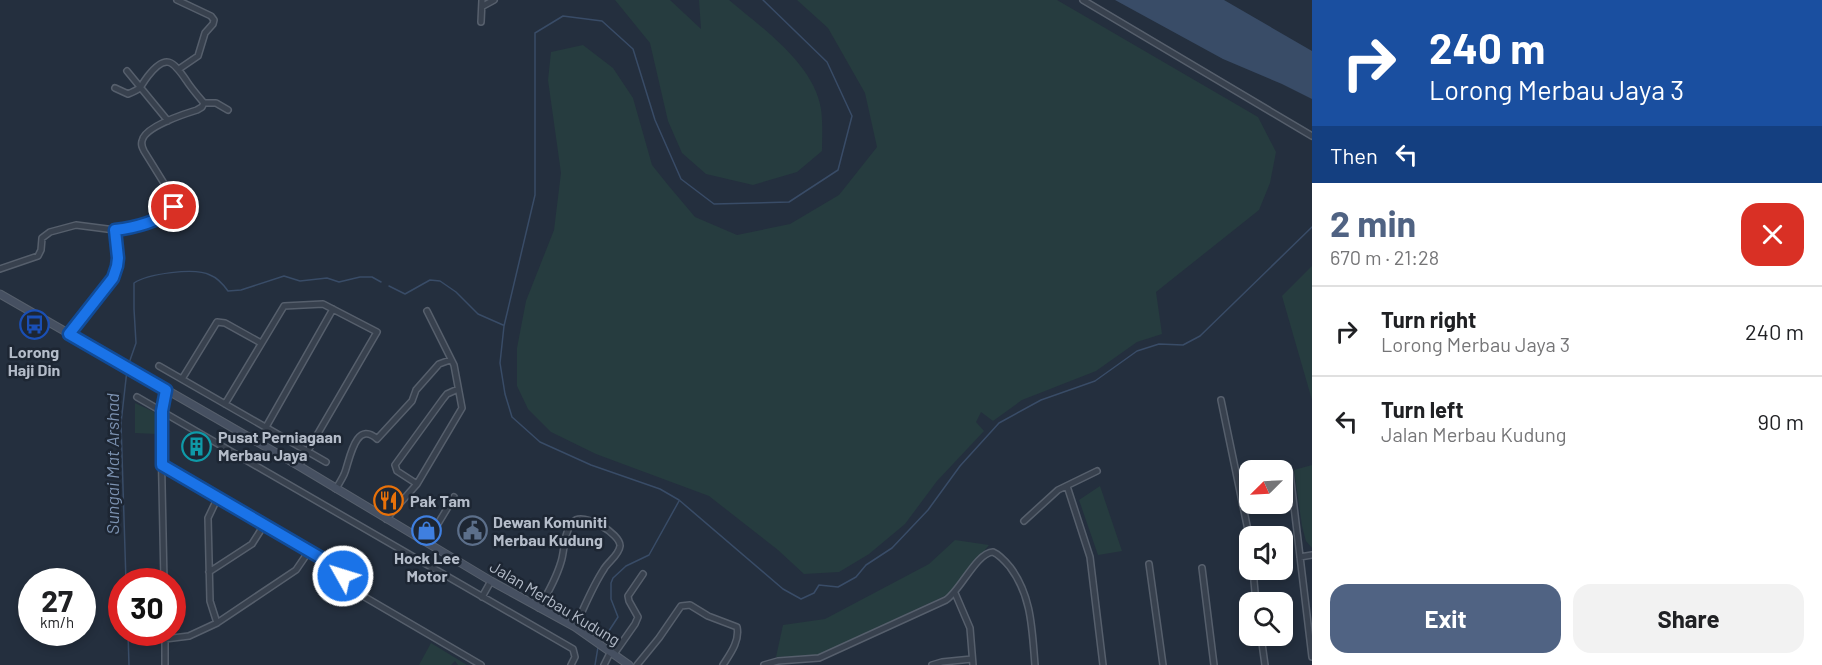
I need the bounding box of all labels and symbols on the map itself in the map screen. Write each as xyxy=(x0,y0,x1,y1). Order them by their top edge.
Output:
pin xyxy=(148,181,199,232)
bus stop icon: Lorong Haji Din xyxy=(18,308,50,340)
place label: Lorong Haji Din xyxy=(8,342,60,379)
water label: Sungai Mat Arshad xyxy=(101,393,123,535)
place label: Pusat Perniagaan Merbau Jaya xyxy=(218,427,342,464)
building icon: Pusat Perniagaan Merbau Jaya xyxy=(181,430,213,462)
north arrow xyxy=(1239,460,1293,514)
restaurant icon: Pak Tam xyxy=(373,485,405,517)
place label: Pak Tam xyxy=(410,491,470,510)
place label: Dewan Komuniti Merbau Kudung xyxy=(493,512,607,549)
shop icon: Hock Lee Motor xyxy=(411,514,443,546)
public building icon: Dewan Komuniti Merbau Kudung xyxy=(456,515,488,547)
position arrow xyxy=(311,544,375,608)
place label: Hock Lee Motor xyxy=(394,548,460,585)
street label: Jalan Merbau Kudung xyxy=(487,556,624,649)
speed limit sign: 30 xyxy=(108,568,186,646)

